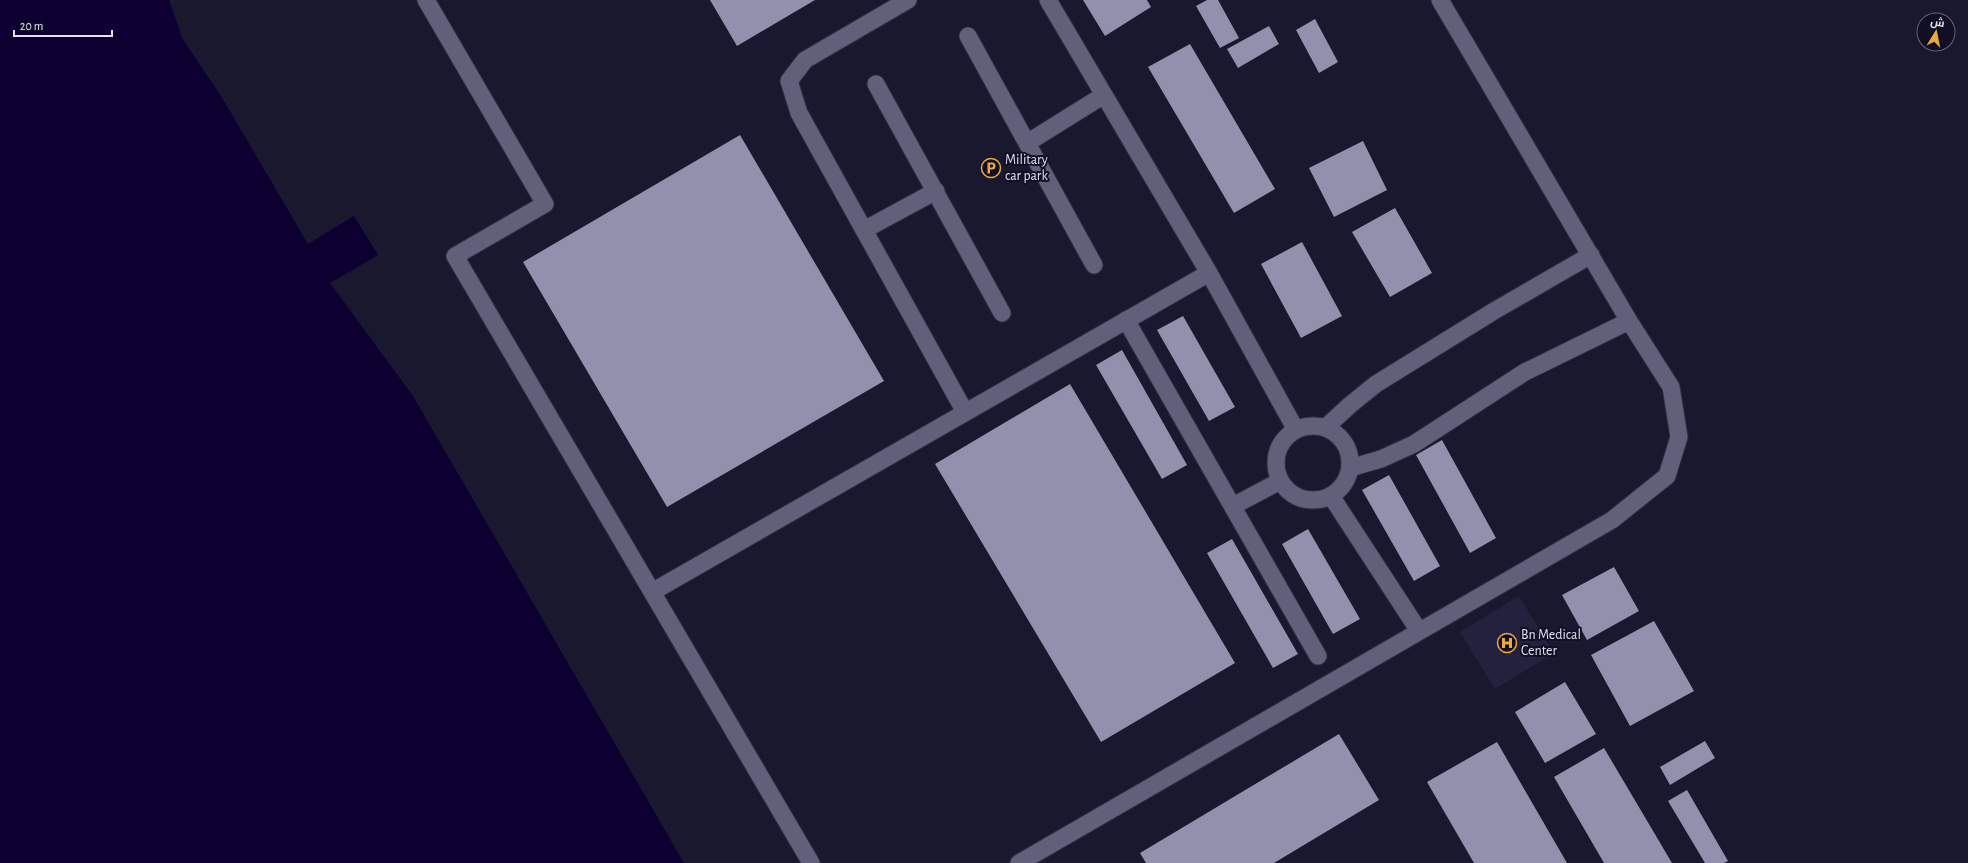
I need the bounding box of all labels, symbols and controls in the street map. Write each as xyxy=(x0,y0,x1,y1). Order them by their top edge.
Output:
scale bar xyxy=(14,12,112,38)
north arrow xyxy=(1916,12,1956,52)
text: ش xyxy=(1930,16,1946,30)
text: 20 m xyxy=(20,20,43,32)
place label: Military car park xyxy=(1005,153,1048,183)
parking icon: Military car park xyxy=(980,157,1002,179)
place label: Bn Medical Center xyxy=(1521,628,1581,658)
hospital icon: Bn Medical Center xyxy=(1496,632,1518,654)

